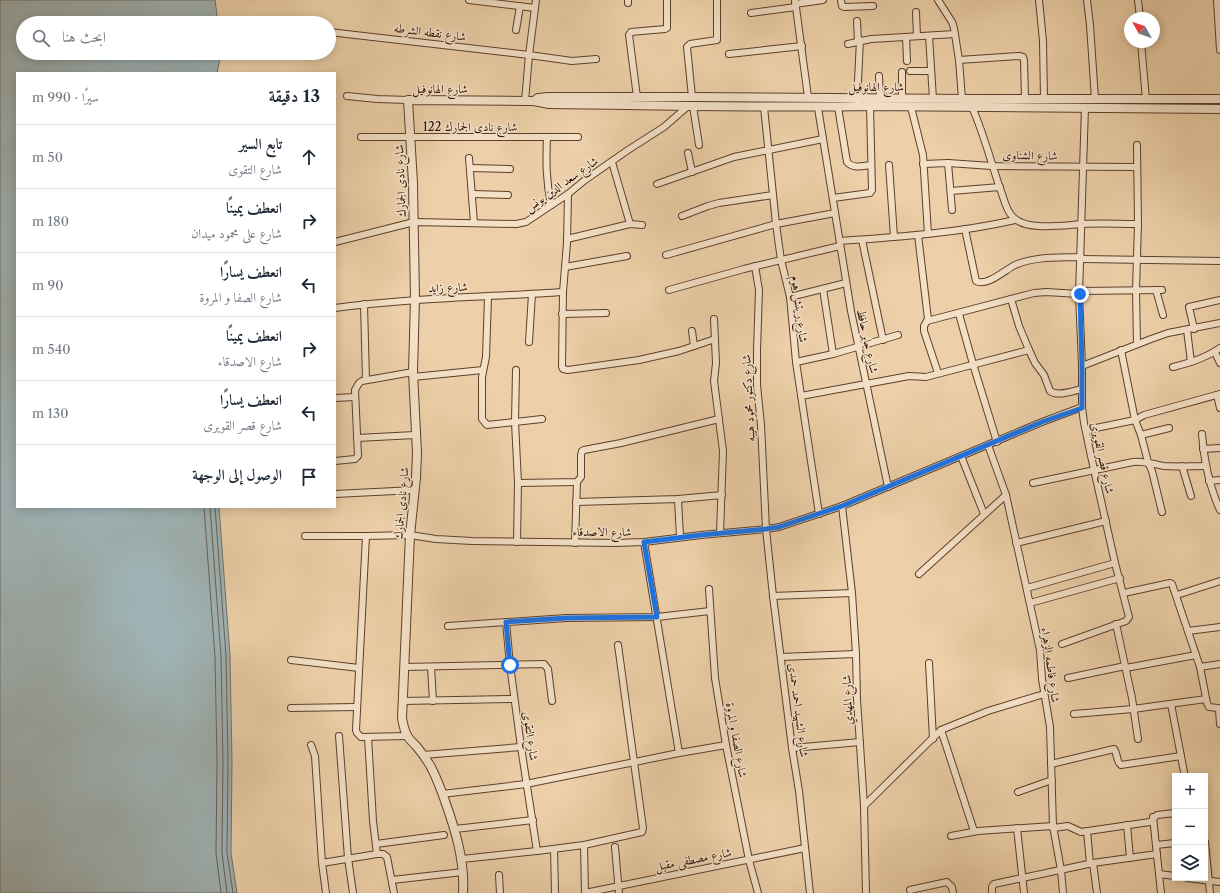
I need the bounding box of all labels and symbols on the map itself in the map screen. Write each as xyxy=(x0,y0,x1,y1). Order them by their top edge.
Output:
north arrow xyxy=(1124,12,1160,48)
street label: شارع نقطه الشرطه xyxy=(393,20,467,48)
street label: شارع الهانوفيل xyxy=(848,79,904,98)
street label: شارع الهانوفيل xyxy=(412,81,468,100)
street label: شارع نادى الجمارك 122 xyxy=(423,119,518,138)
street label: شارع نادى الجمارك xyxy=(391,144,413,218)
street label: شارع الشناوى xyxy=(1002,147,1058,167)
street label: شارع سعد الدين يونس xyxy=(521,153,603,218)
street label: شارع ريتش هوم xyxy=(784,275,812,344)
street label: شارع زايد xyxy=(428,279,468,299)
route end xyxy=(1071,285,1089,303)
street label: شارع جابر حافظ xyxy=(850,307,882,376)
street label: شارع دكتور محمود هيبه xyxy=(738,354,762,442)
street label: شارع قصر القويرى xyxy=(1084,421,1118,496)
street label: شارع نادى الجمارك xyxy=(390,466,416,540)
street label: شارع الاصدقاء xyxy=(572,524,632,543)
street label: شارع فاطمه الزهراء xyxy=(1034,626,1064,704)
route start xyxy=(501,656,519,674)
street label: شارع الشهيد احمد حمدى xyxy=(782,662,812,758)
street label: شارع المهدي xyxy=(839,674,859,725)
street label: شارع الصفا و المروة xyxy=(719,701,751,780)
street label: شارع التقوى xyxy=(516,710,542,762)
street label: شارع مصطفى مقبل xyxy=(653,844,734,878)

